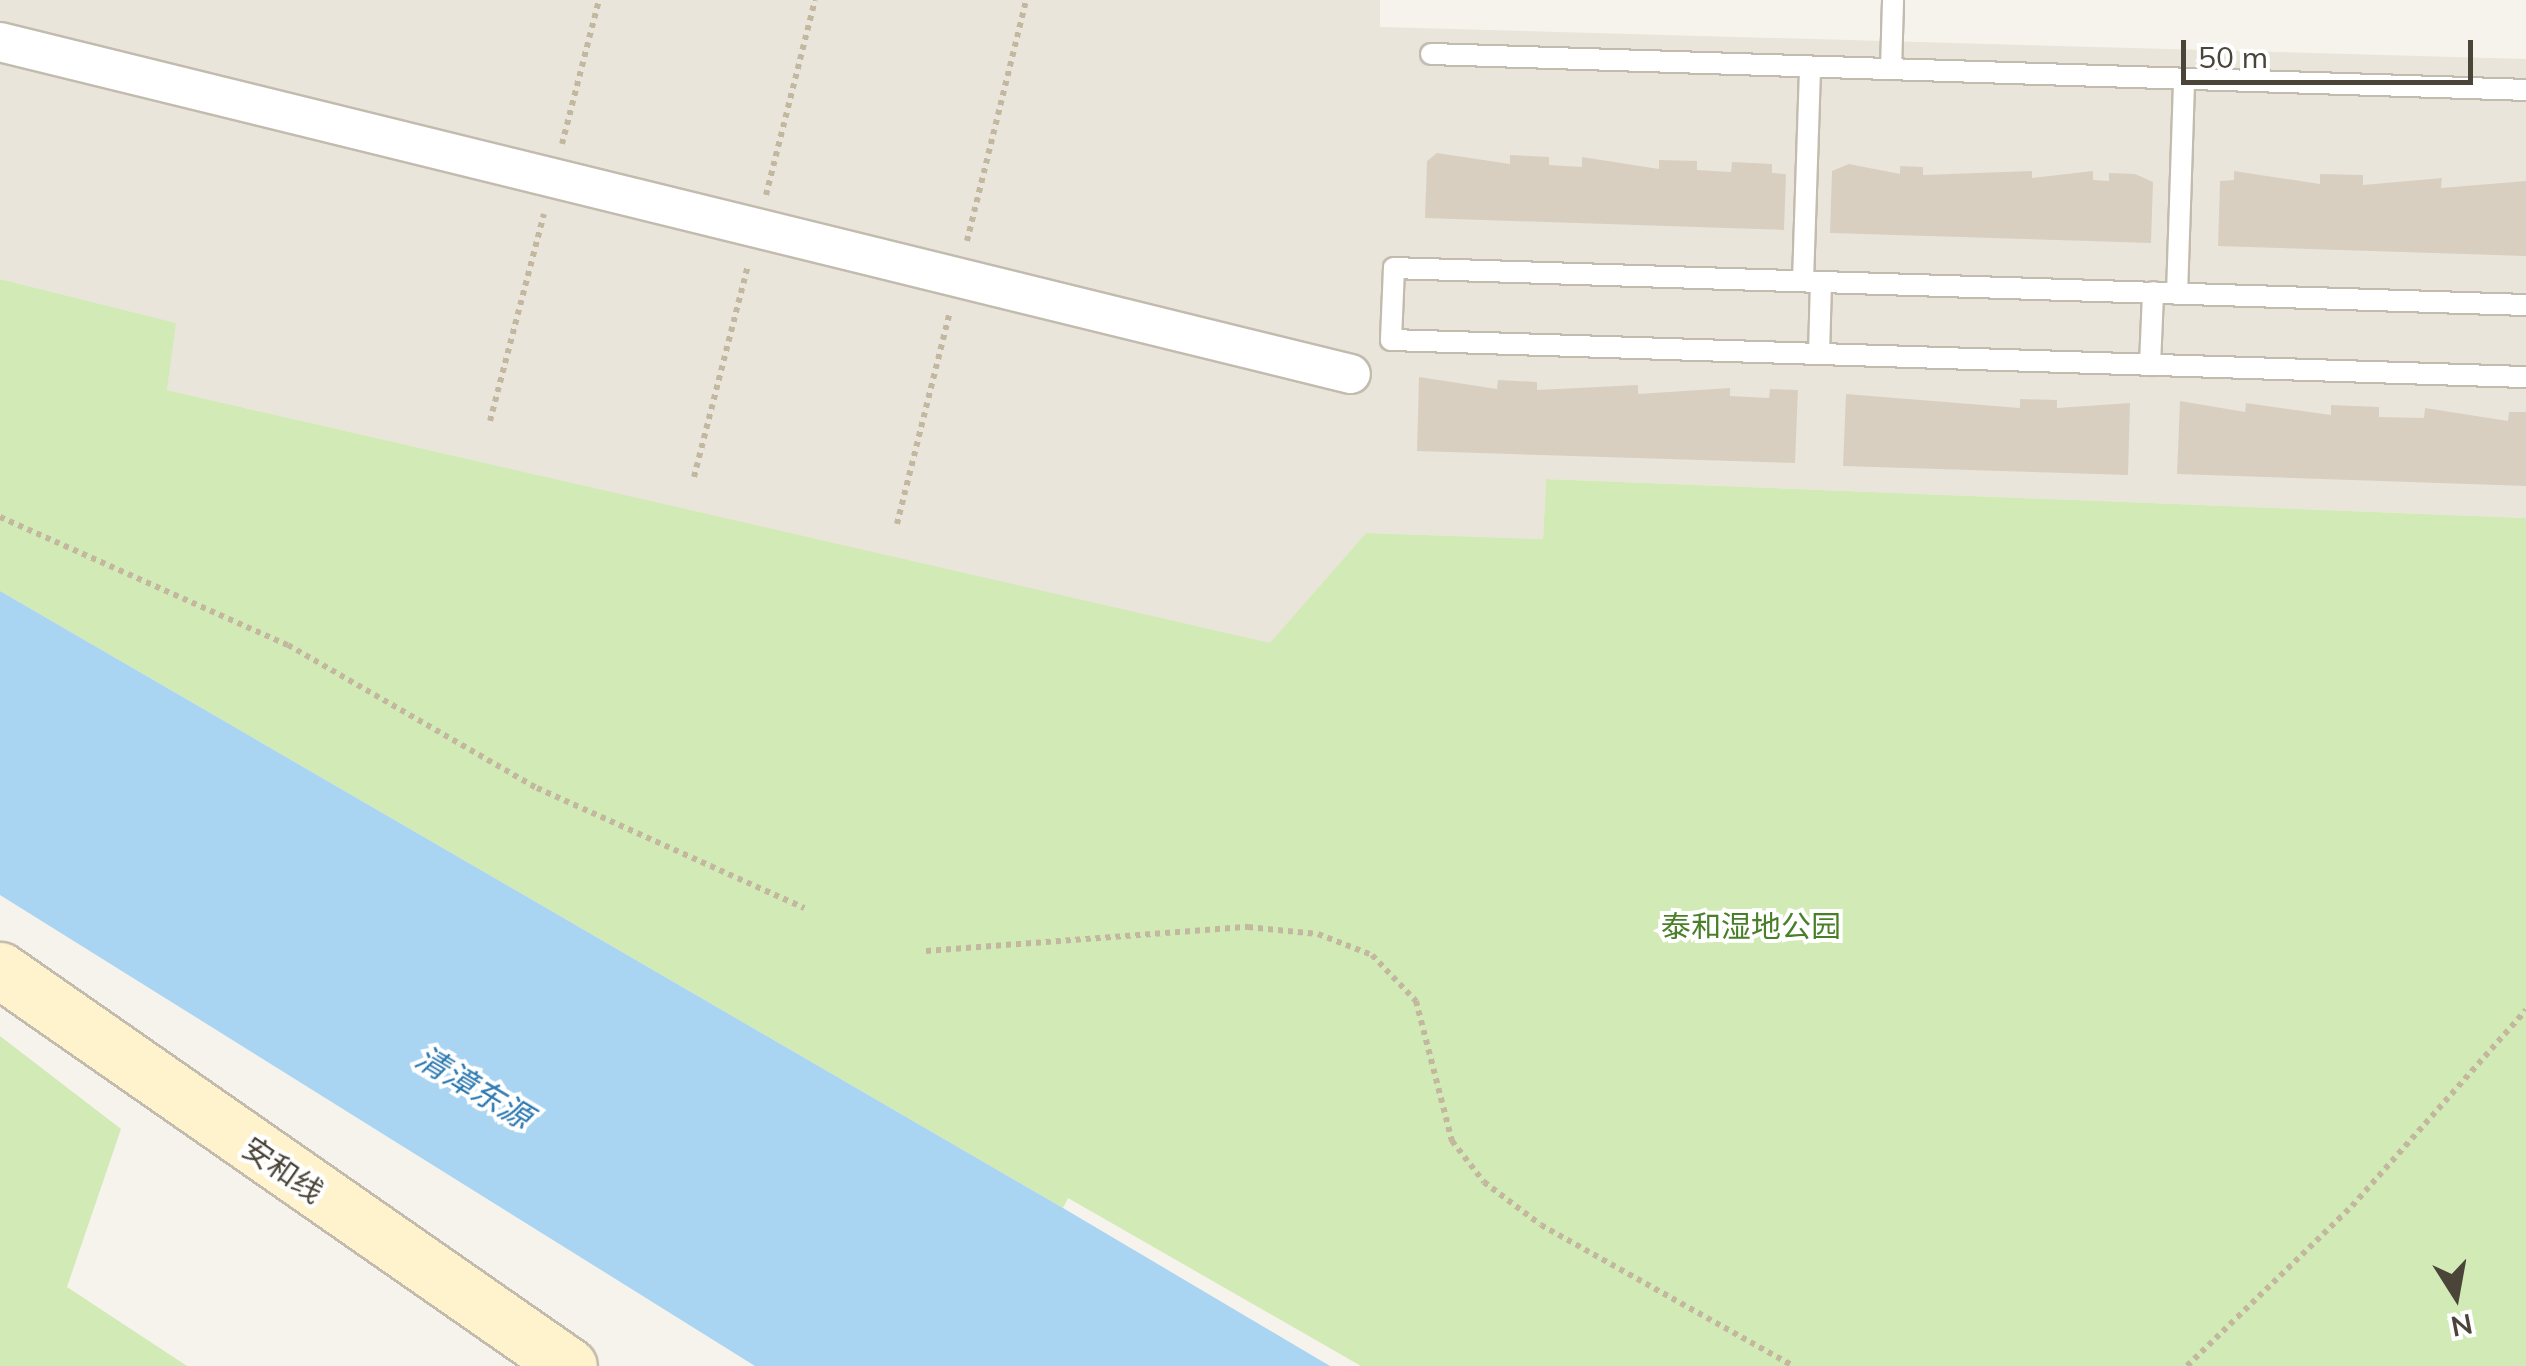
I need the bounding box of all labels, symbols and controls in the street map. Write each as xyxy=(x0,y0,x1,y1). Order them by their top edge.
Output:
scale bar xyxy=(2186,20,2478,82)
text: 50 m xyxy=(2198,38,2268,76)
park label: 泰和湿地公园 xyxy=(1661,908,1841,944)
water label: 清漳东源 xyxy=(409,1038,539,1136)
street label: 安和线 xyxy=(236,1129,330,1211)
north arrow xyxy=(2406,1246,2506,1346)
text: N xyxy=(2448,1307,2476,1345)

